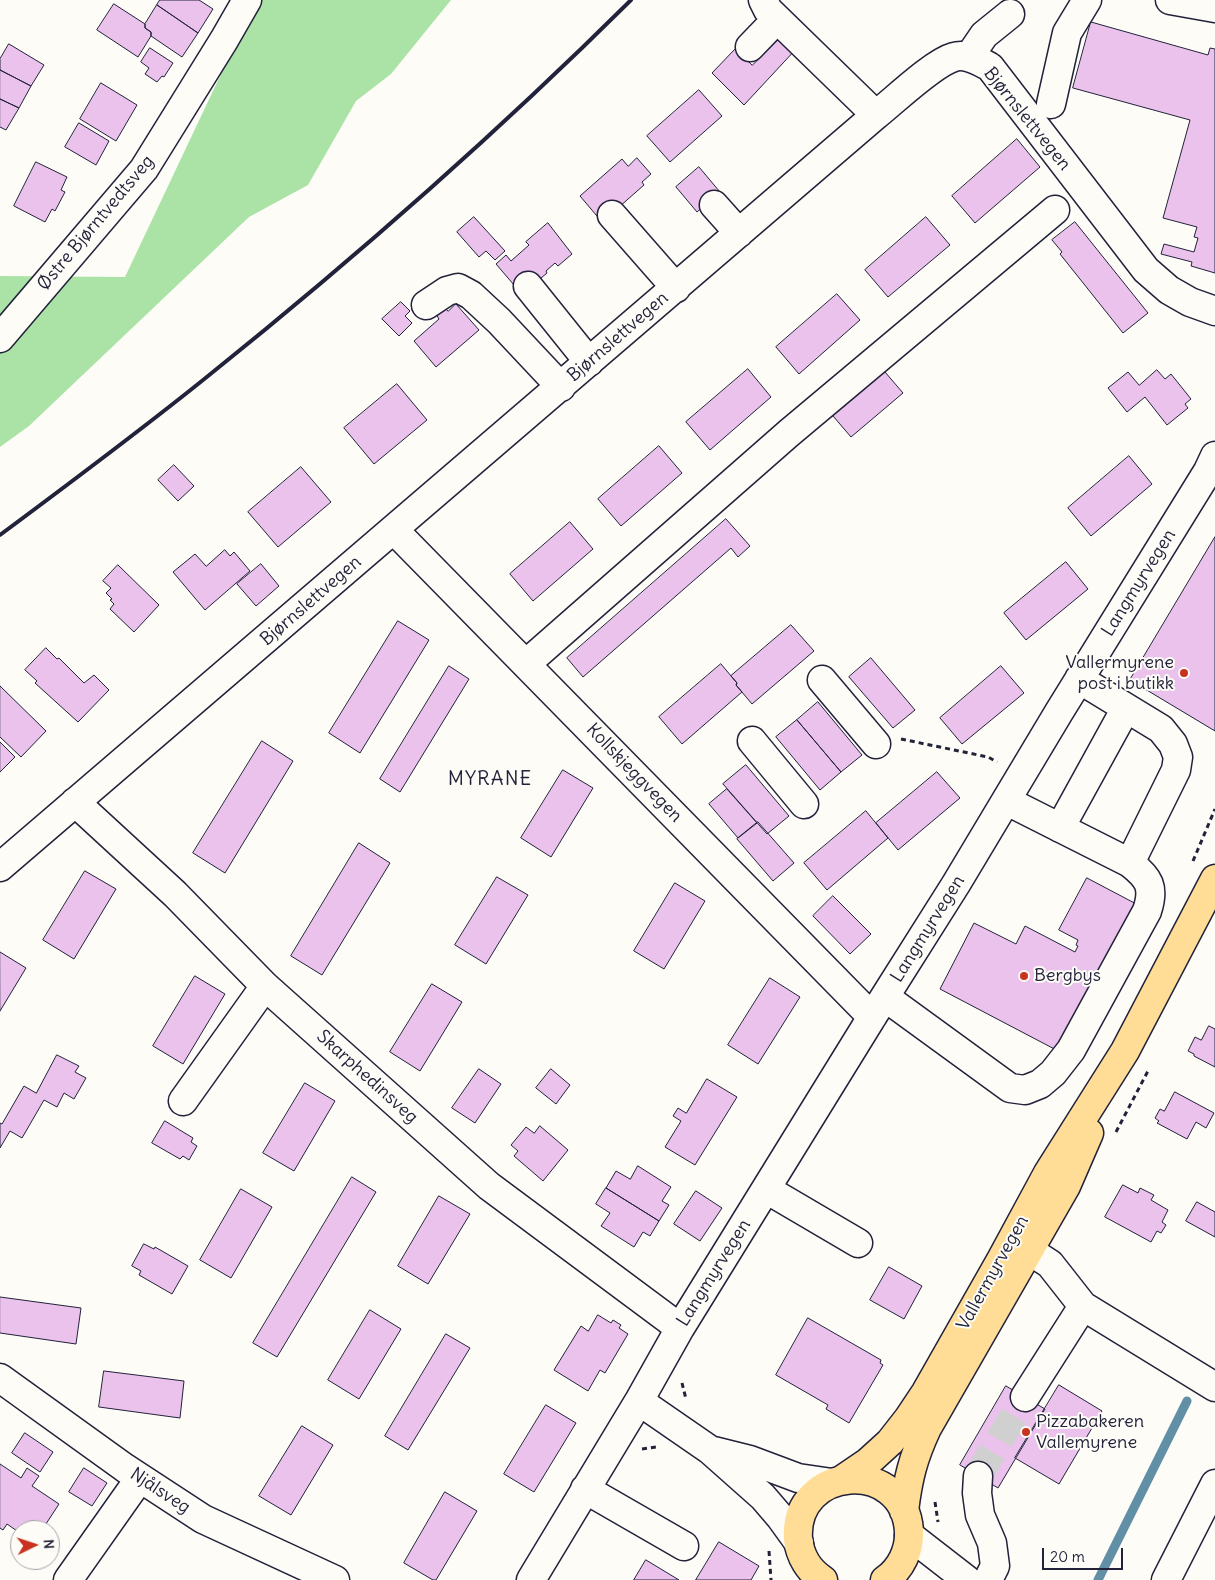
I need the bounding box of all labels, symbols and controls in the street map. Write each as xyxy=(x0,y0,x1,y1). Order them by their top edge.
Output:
street label: Bjørnslettvegen xyxy=(979,63,1075,175)
street label: Østre Bjørntvedtsveg xyxy=(33,151,159,295)
street label: Bjørnslettvegen xyxy=(563,287,673,387)
street label: Langmyrvegen xyxy=(1097,525,1181,641)
street label: Bjørnslettvegen xyxy=(256,551,366,651)
place label: Vallermyrene post i butikk xyxy=(1066,652,1174,694)
marker: Vallermyrene post i butikk xyxy=(1178,667,1190,679)
street label: Kollskjeggvegen xyxy=(581,719,687,827)
district label: MYRANE xyxy=(447,767,533,791)
street label: Langmyrvegen xyxy=(886,871,970,987)
place label: Bergbys xyxy=(1034,965,1101,987)
marker: Bergbys xyxy=(1018,970,1030,982)
street label: Skarphedinsveg xyxy=(312,1026,422,1128)
street label: Vallermyrvegen xyxy=(953,1212,1033,1334)
street label: Langmyrvegen xyxy=(672,1215,756,1331)
place label: Pizzabakeren Vallemyrene xyxy=(1036,1411,1144,1454)
marker: Pizzabakeren Vallemyrene xyxy=(1020,1426,1032,1438)
street label: Njålsveg xyxy=(126,1464,194,1518)
north arrow xyxy=(10,1520,60,1570)
scale bar xyxy=(1045,1538,1126,1570)
text: N xyxy=(40,1539,58,1549)
text: 20 m xyxy=(1050,1547,1085,1566)

